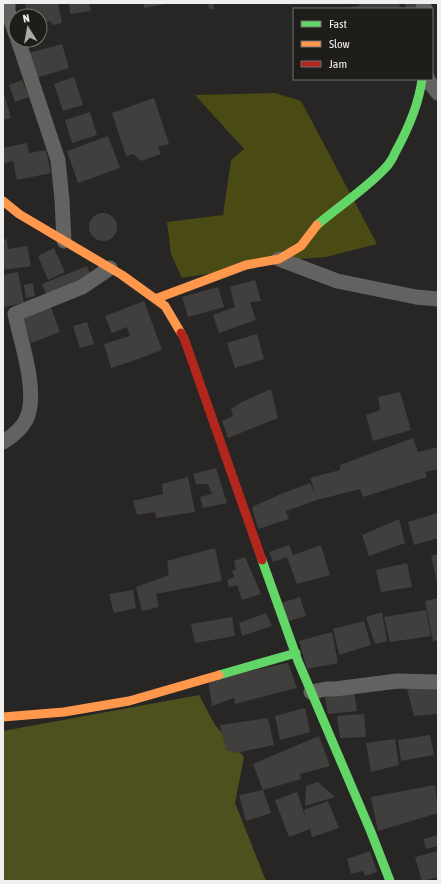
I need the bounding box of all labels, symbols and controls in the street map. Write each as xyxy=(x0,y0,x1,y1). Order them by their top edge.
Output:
north arrow xyxy=(8,8,48,48)
legend xyxy=(293,8,433,80)
text: N xyxy=(22,12,30,25)
text: Fast xyxy=(329,17,347,31)
text: Slow xyxy=(329,37,350,51)
text: Jam xyxy=(329,57,347,71)

